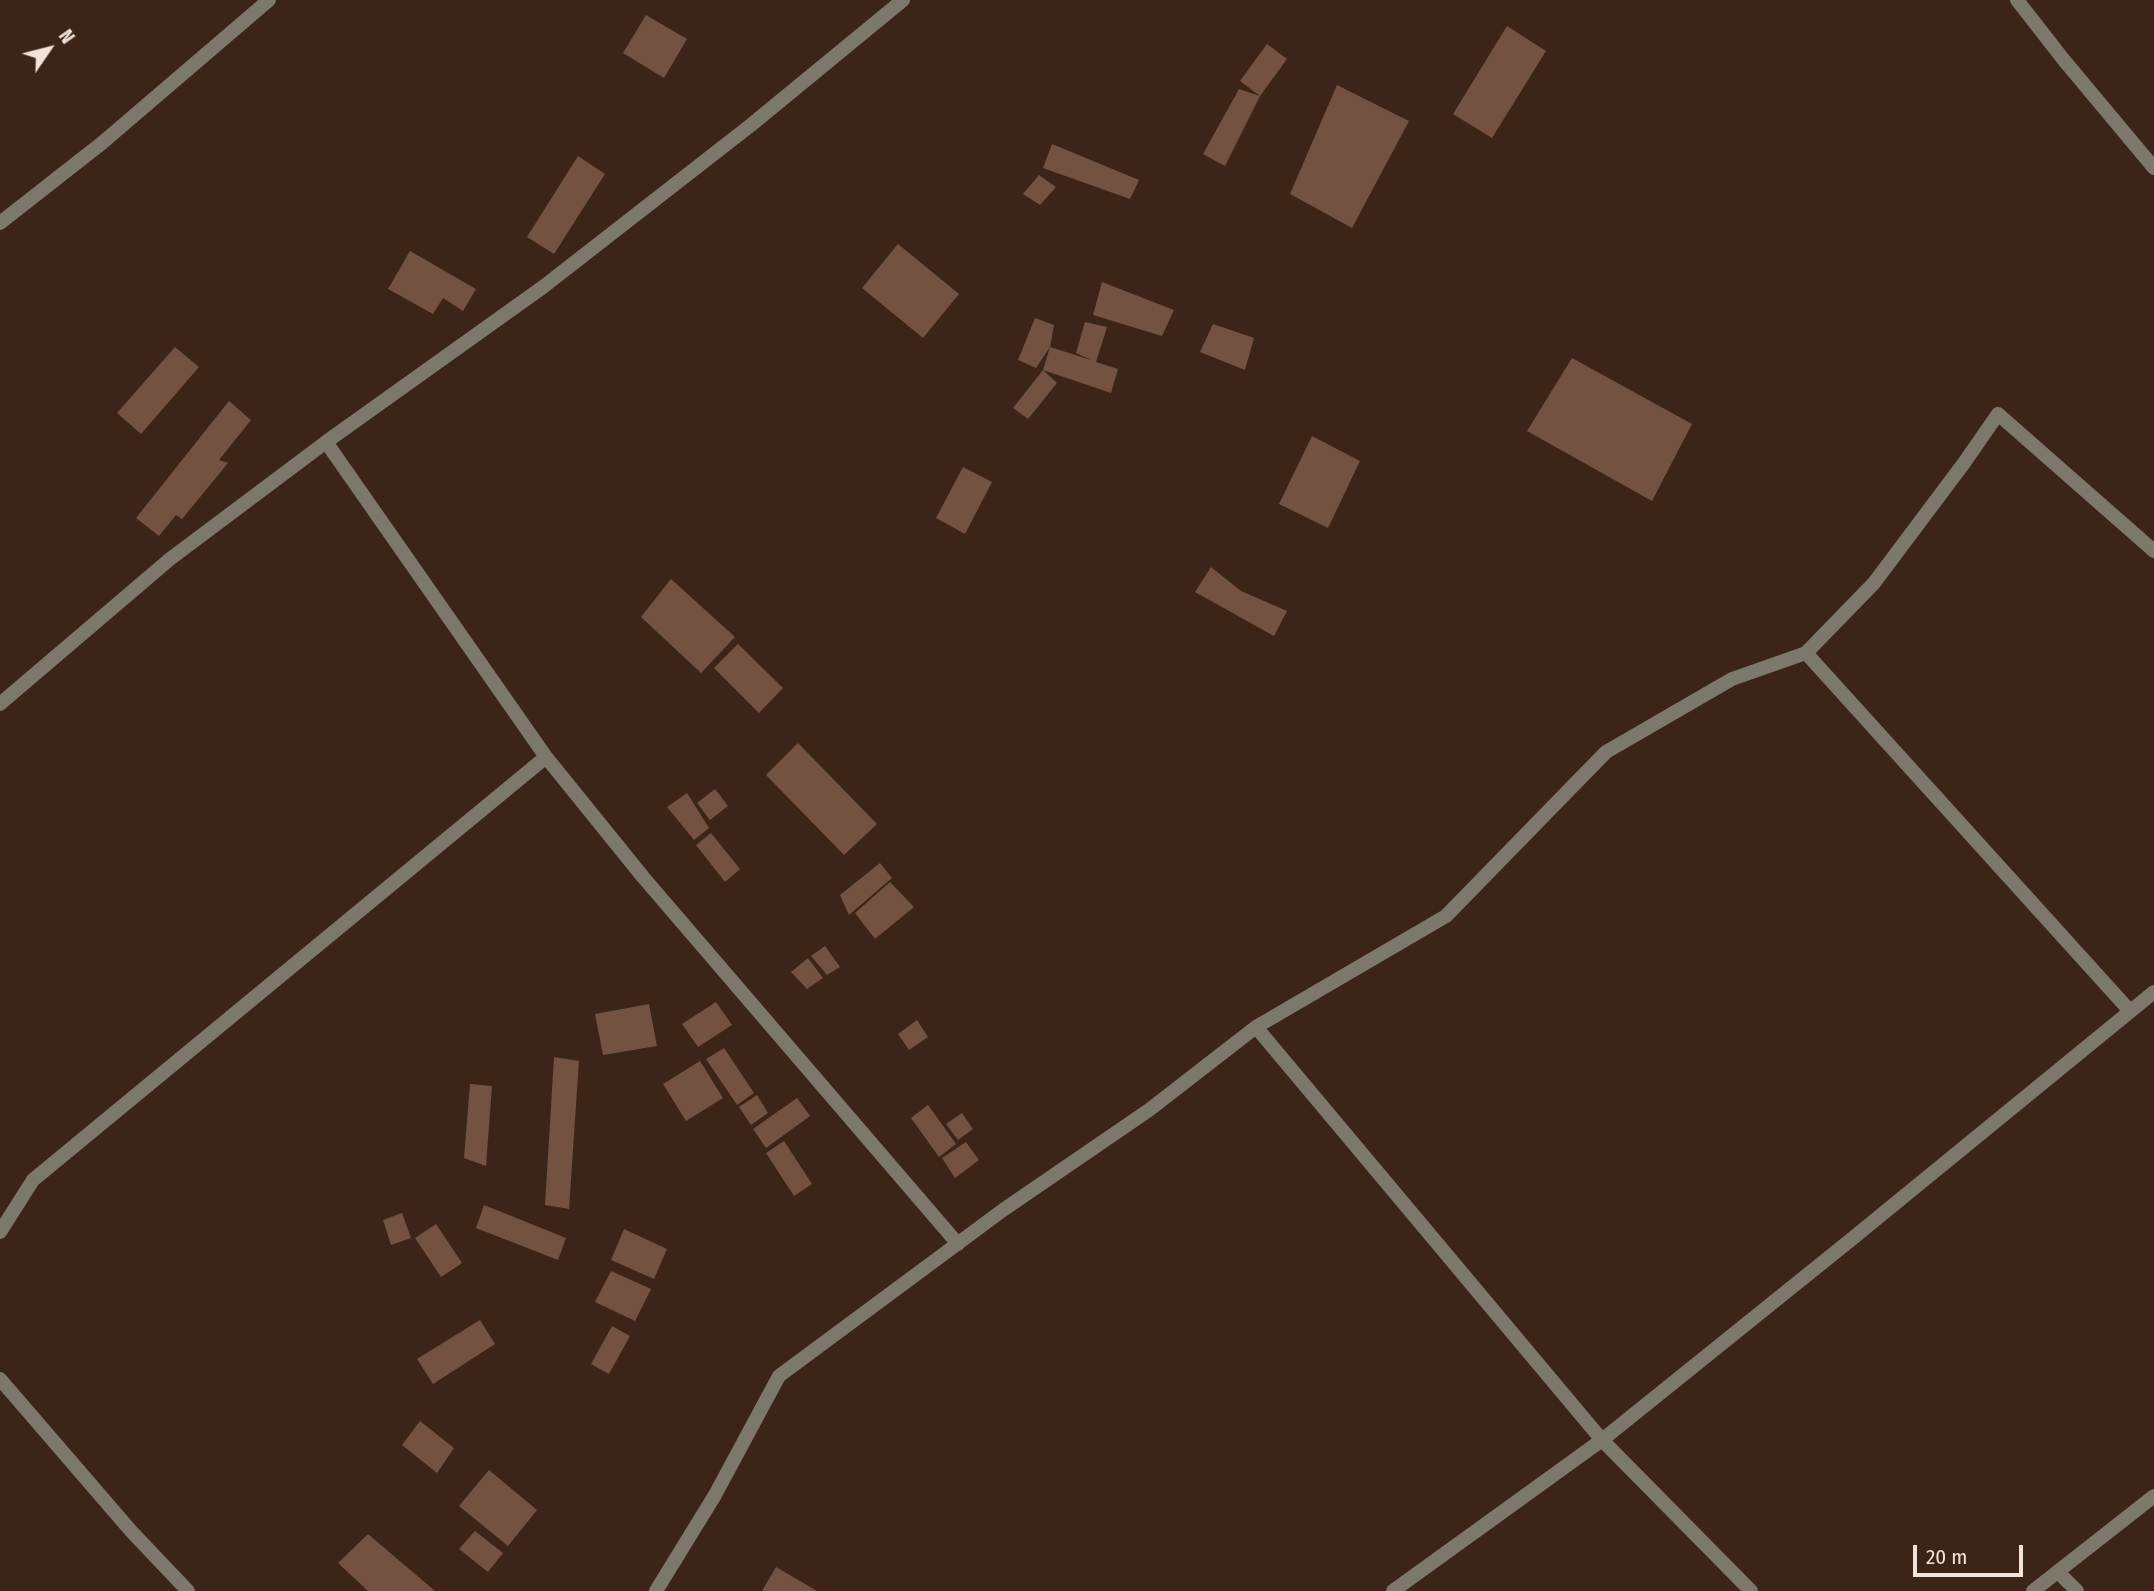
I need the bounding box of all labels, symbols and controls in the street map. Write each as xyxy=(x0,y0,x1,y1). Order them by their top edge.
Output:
north arrow xyxy=(14,14,84,84)
text: N xyxy=(54,25,79,48)
scale bar xyxy=(1916,1532,2026,1576)
text: 20 m xyxy=(1926,1544,1967,1570)

